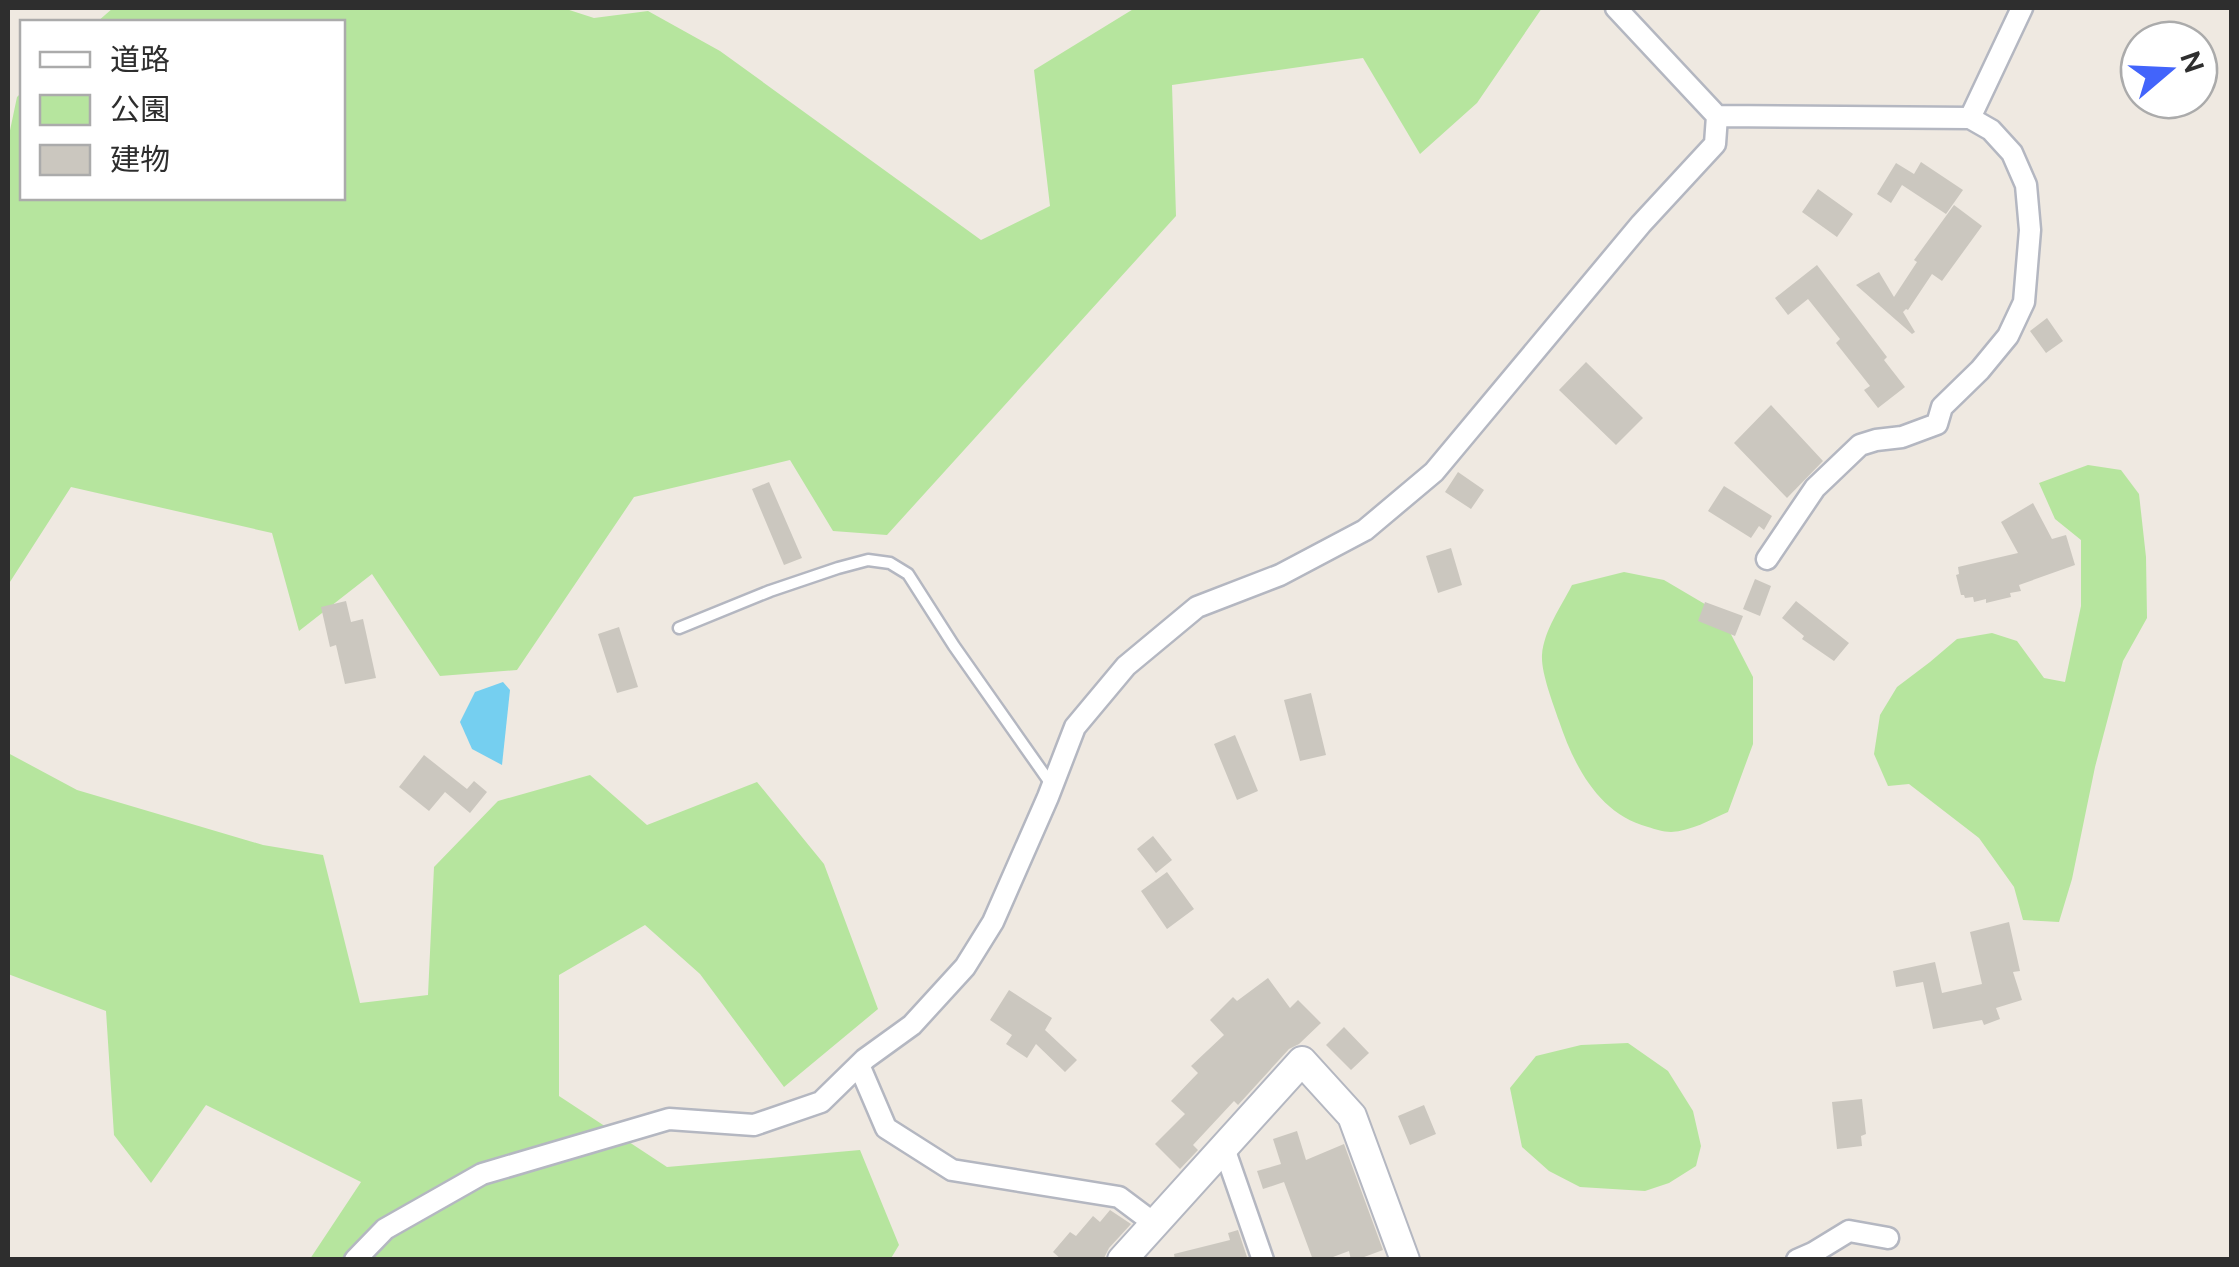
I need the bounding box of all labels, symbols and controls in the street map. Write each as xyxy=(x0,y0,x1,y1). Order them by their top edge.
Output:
legend xyxy=(20,20,345,200)
north arrow xyxy=(2119,20,2219,120)
text: 道路 xyxy=(110,42,170,76)
text: N xyxy=(2175,47,2211,77)
text: 公園 xyxy=(110,92,170,126)
text: 建物 xyxy=(110,142,170,176)

